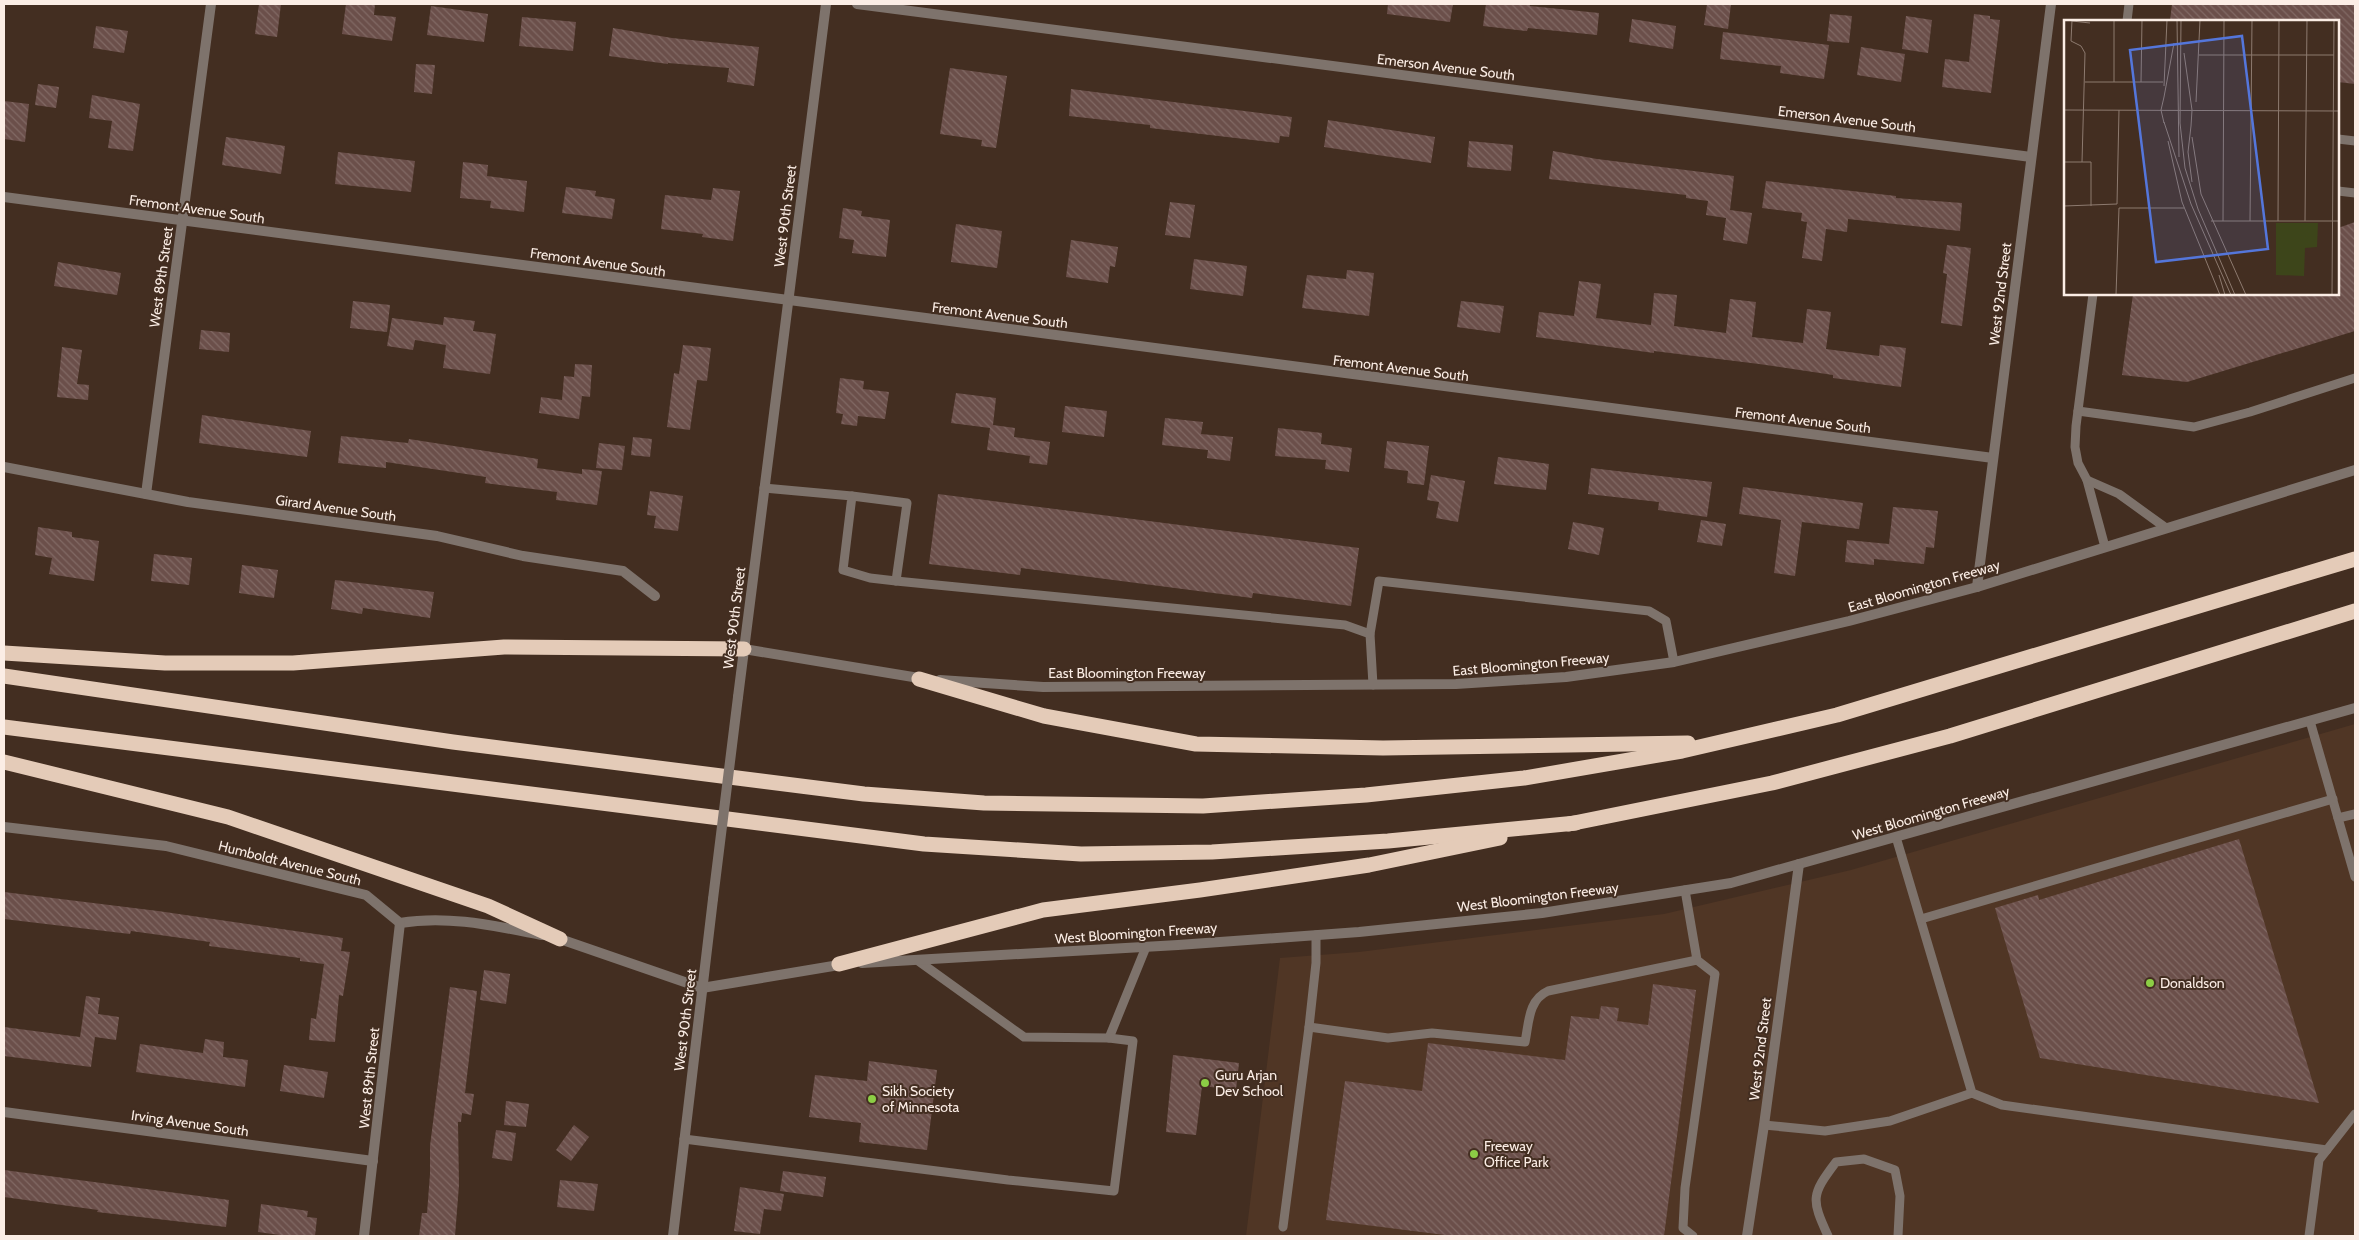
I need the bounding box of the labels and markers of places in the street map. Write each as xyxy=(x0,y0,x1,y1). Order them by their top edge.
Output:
place label: Donaldson xyxy=(2160,974,2225,992)
marker: Donaldson xyxy=(2144,977,2156,989)
place label: Guru Arjan Dev School xyxy=(1215,1066,1284,1100)
marker: Guru Arjan Dev School xyxy=(1199,1077,1211,1089)
place label: Sikh Society of Minnesota xyxy=(882,1082,960,1116)
marker: Sikh Society of Minnesota xyxy=(866,1093,878,1105)
place label: Freeway Office Park xyxy=(1484,1137,1549,1171)
marker: Freeway Office Park xyxy=(1468,1148,1480,1160)

